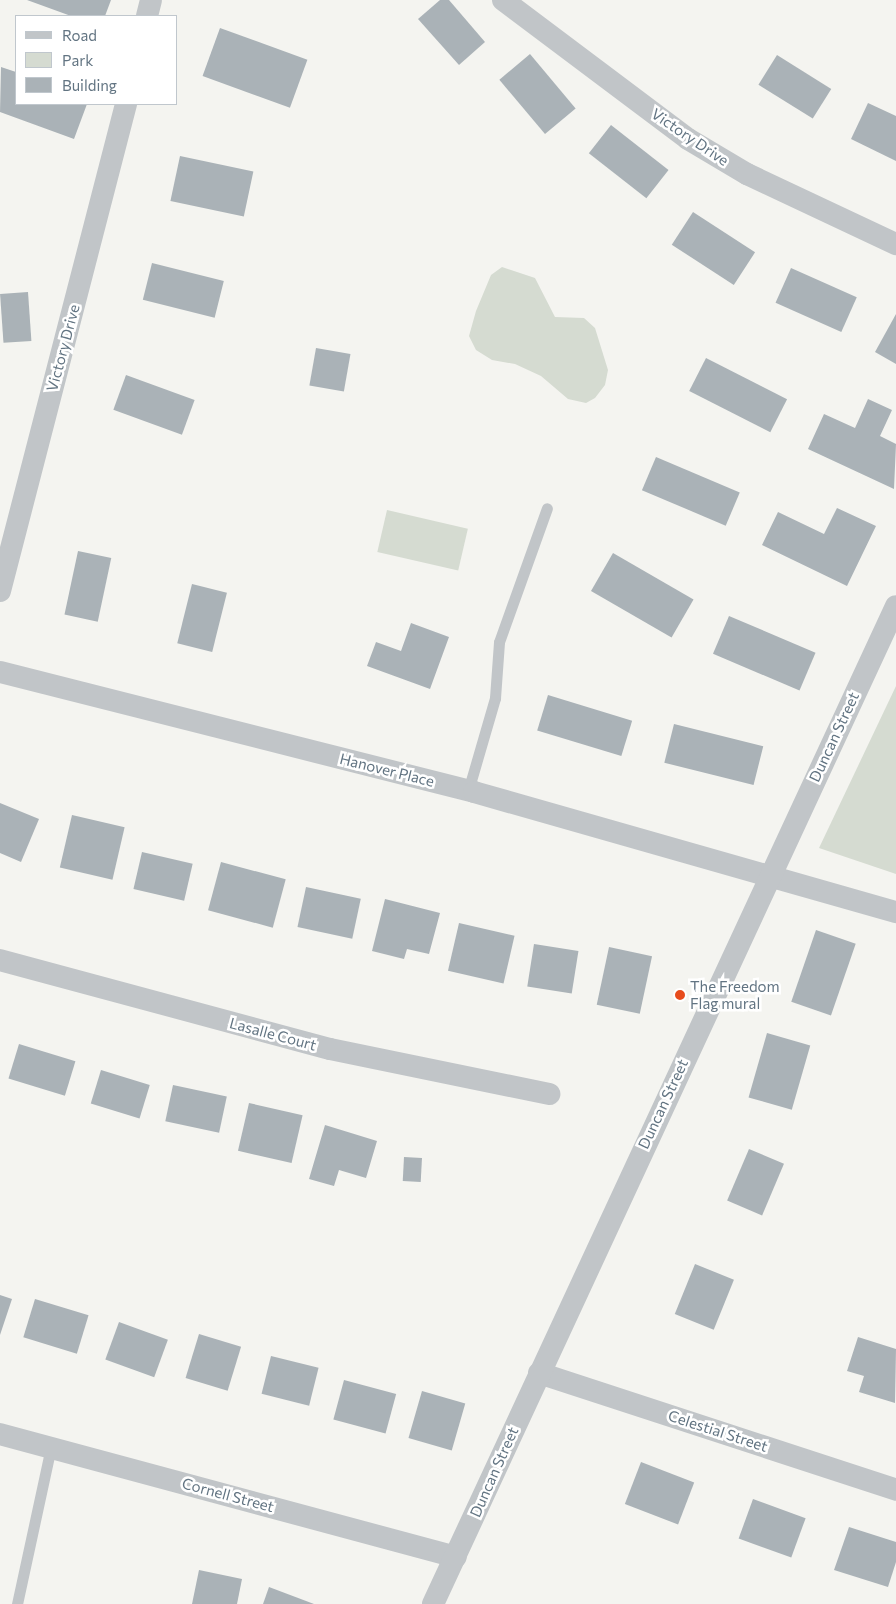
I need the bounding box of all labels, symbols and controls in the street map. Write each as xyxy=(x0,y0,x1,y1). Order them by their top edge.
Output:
legend xyxy=(15,15,178,105)
text: Road xyxy=(62,26,97,44)
text: Park xyxy=(62,51,93,69)
text: Building xyxy=(62,76,117,94)
street label: Victory Drive xyxy=(648,105,732,169)
street label: Victory Drive xyxy=(43,302,83,394)
street label: Duncan Street xyxy=(805,689,863,785)
street label: Hanover Place xyxy=(338,750,436,790)
place label: The Freedom Flag mural xyxy=(690,977,780,1012)
marker: The Freedom Flag mural xyxy=(674,989,686,1001)
street label: Lasalle Court xyxy=(228,1014,318,1054)
street label: Duncan Street xyxy=(634,1056,692,1152)
street label: Celestial Street xyxy=(666,1406,770,1456)
street label: Duncan Street xyxy=(466,1424,522,1520)
street label: Cornell Street xyxy=(180,1474,276,1516)

